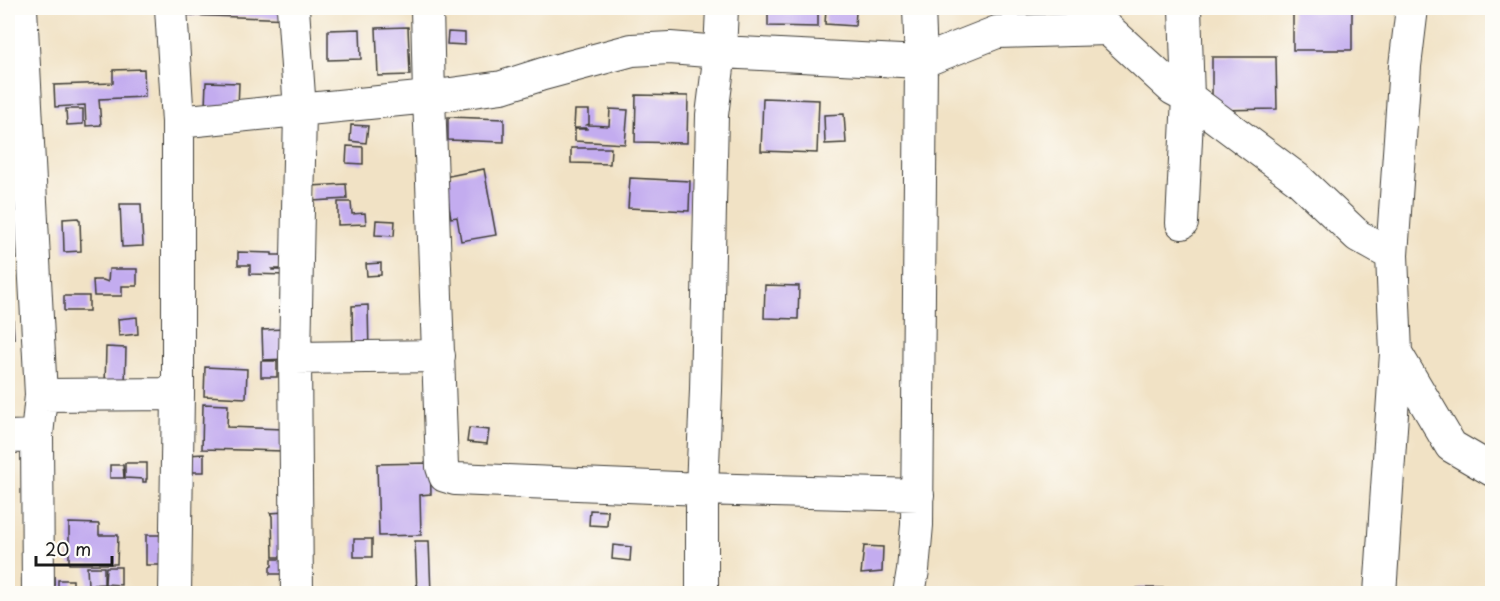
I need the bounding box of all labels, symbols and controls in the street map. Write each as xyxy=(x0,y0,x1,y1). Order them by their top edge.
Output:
scale bar xyxy=(36,529,112,567)
text: 20 m xyxy=(45,535,91,562)

